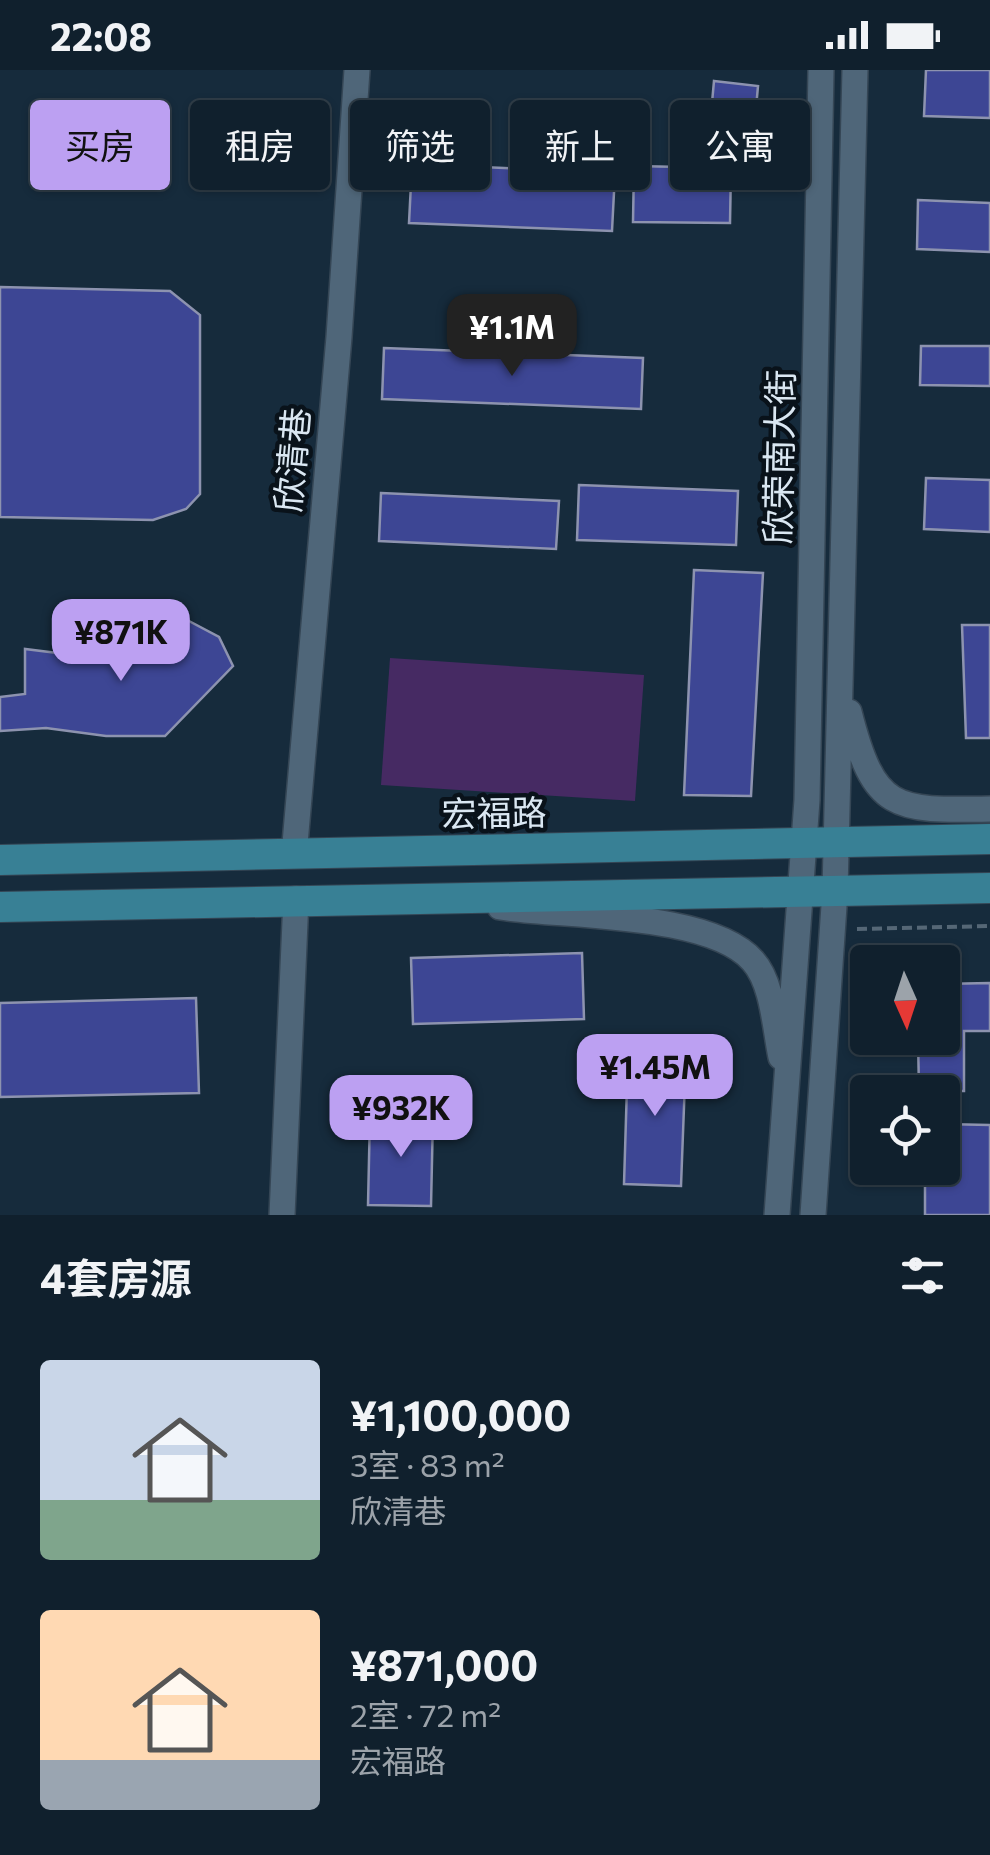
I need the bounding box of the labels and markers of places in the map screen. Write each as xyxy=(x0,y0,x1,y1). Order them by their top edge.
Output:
pin: ¥1.1M xyxy=(442,294,582,379)
pin: ¥871K xyxy=(51,599,191,684)
pin: ¥1.45M xyxy=(574,1034,736,1119)
pin: ¥932K xyxy=(331,1075,471,1160)

